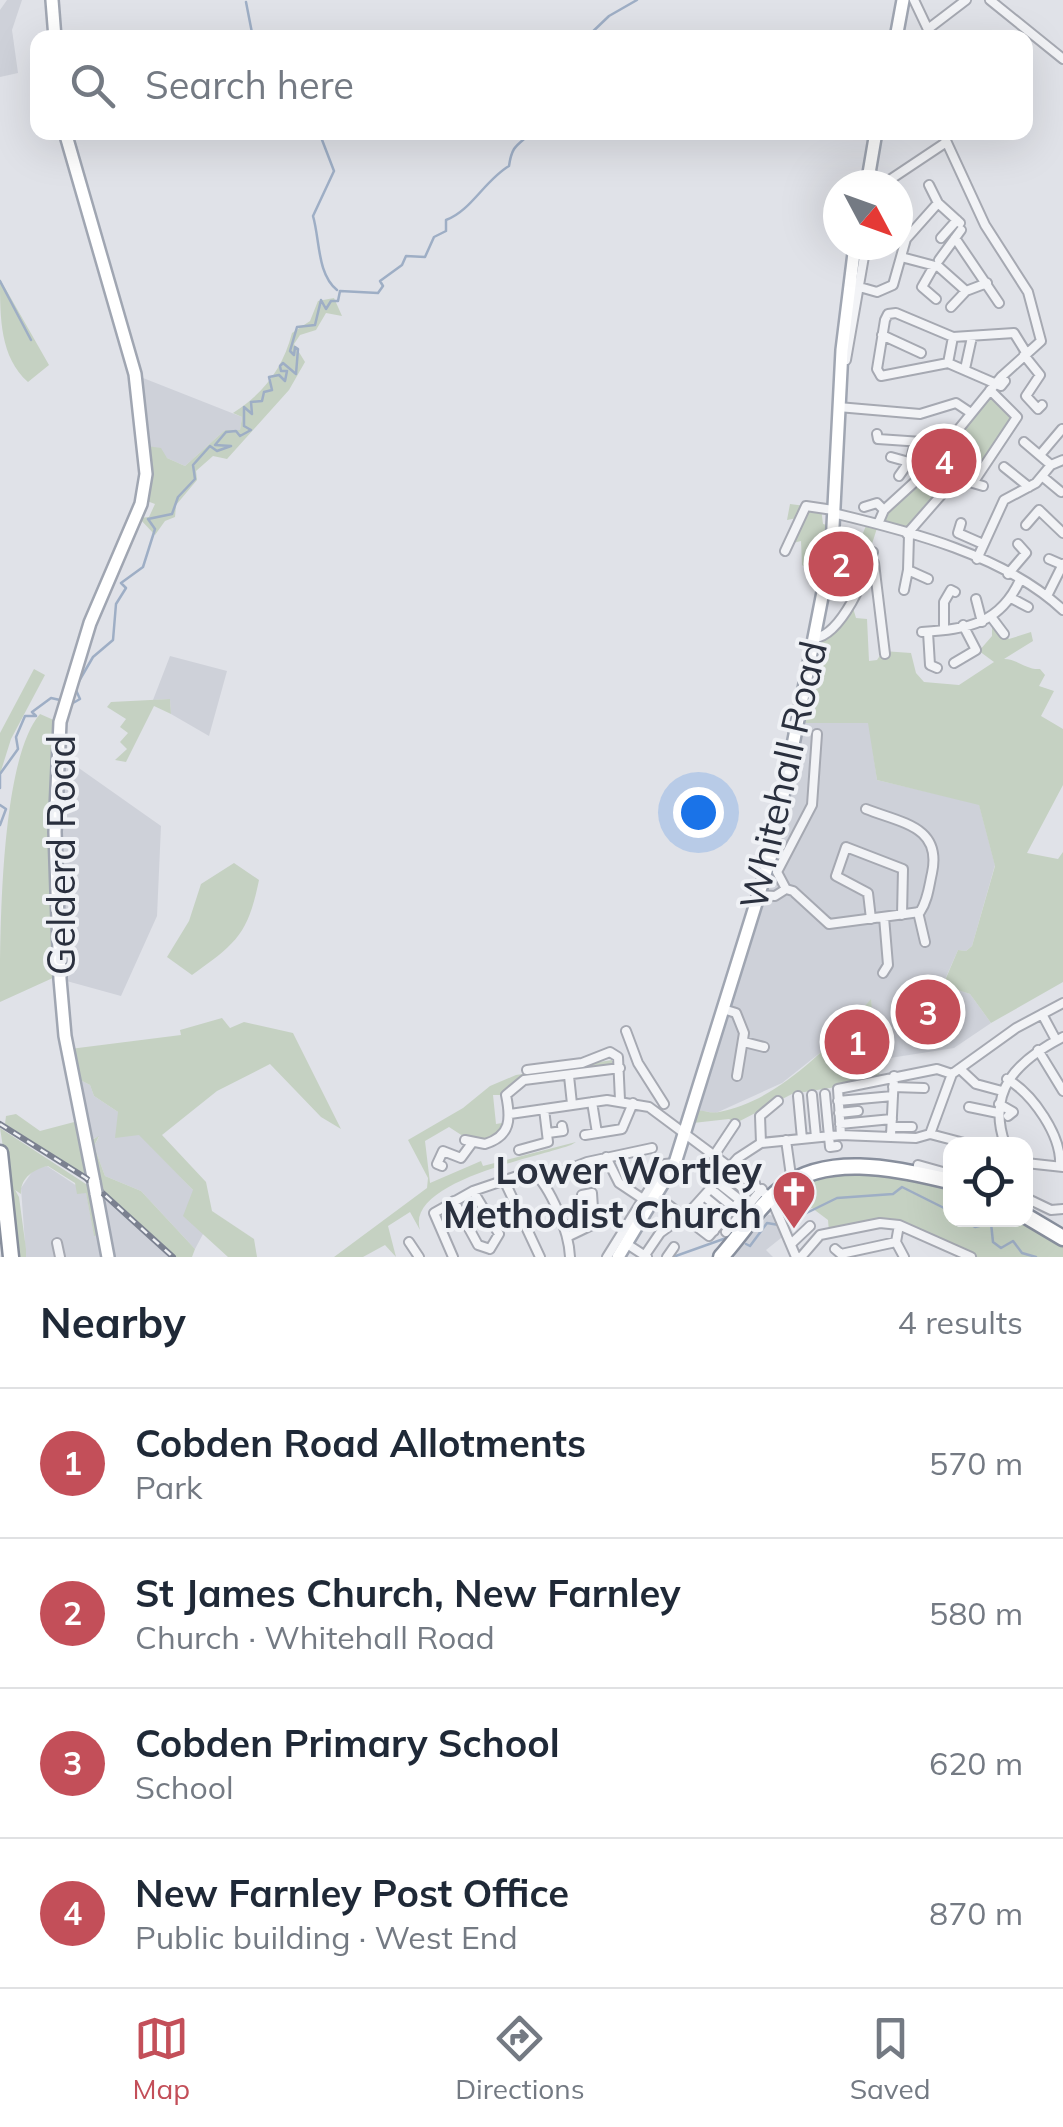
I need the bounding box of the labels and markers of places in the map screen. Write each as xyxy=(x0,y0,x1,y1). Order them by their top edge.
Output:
pin: 4 xyxy=(912,424,976,498)
pin: 2 xyxy=(808,526,874,602)
pin: 3 xyxy=(896,974,960,1050)
pin: 1 xyxy=(824,1004,890,1080)
place label: Lower Wortley Methodist Church xyxy=(443,1146,762,1238)
church icon: Lower Wortley Methodist Church xyxy=(771,1169,817,1230)

